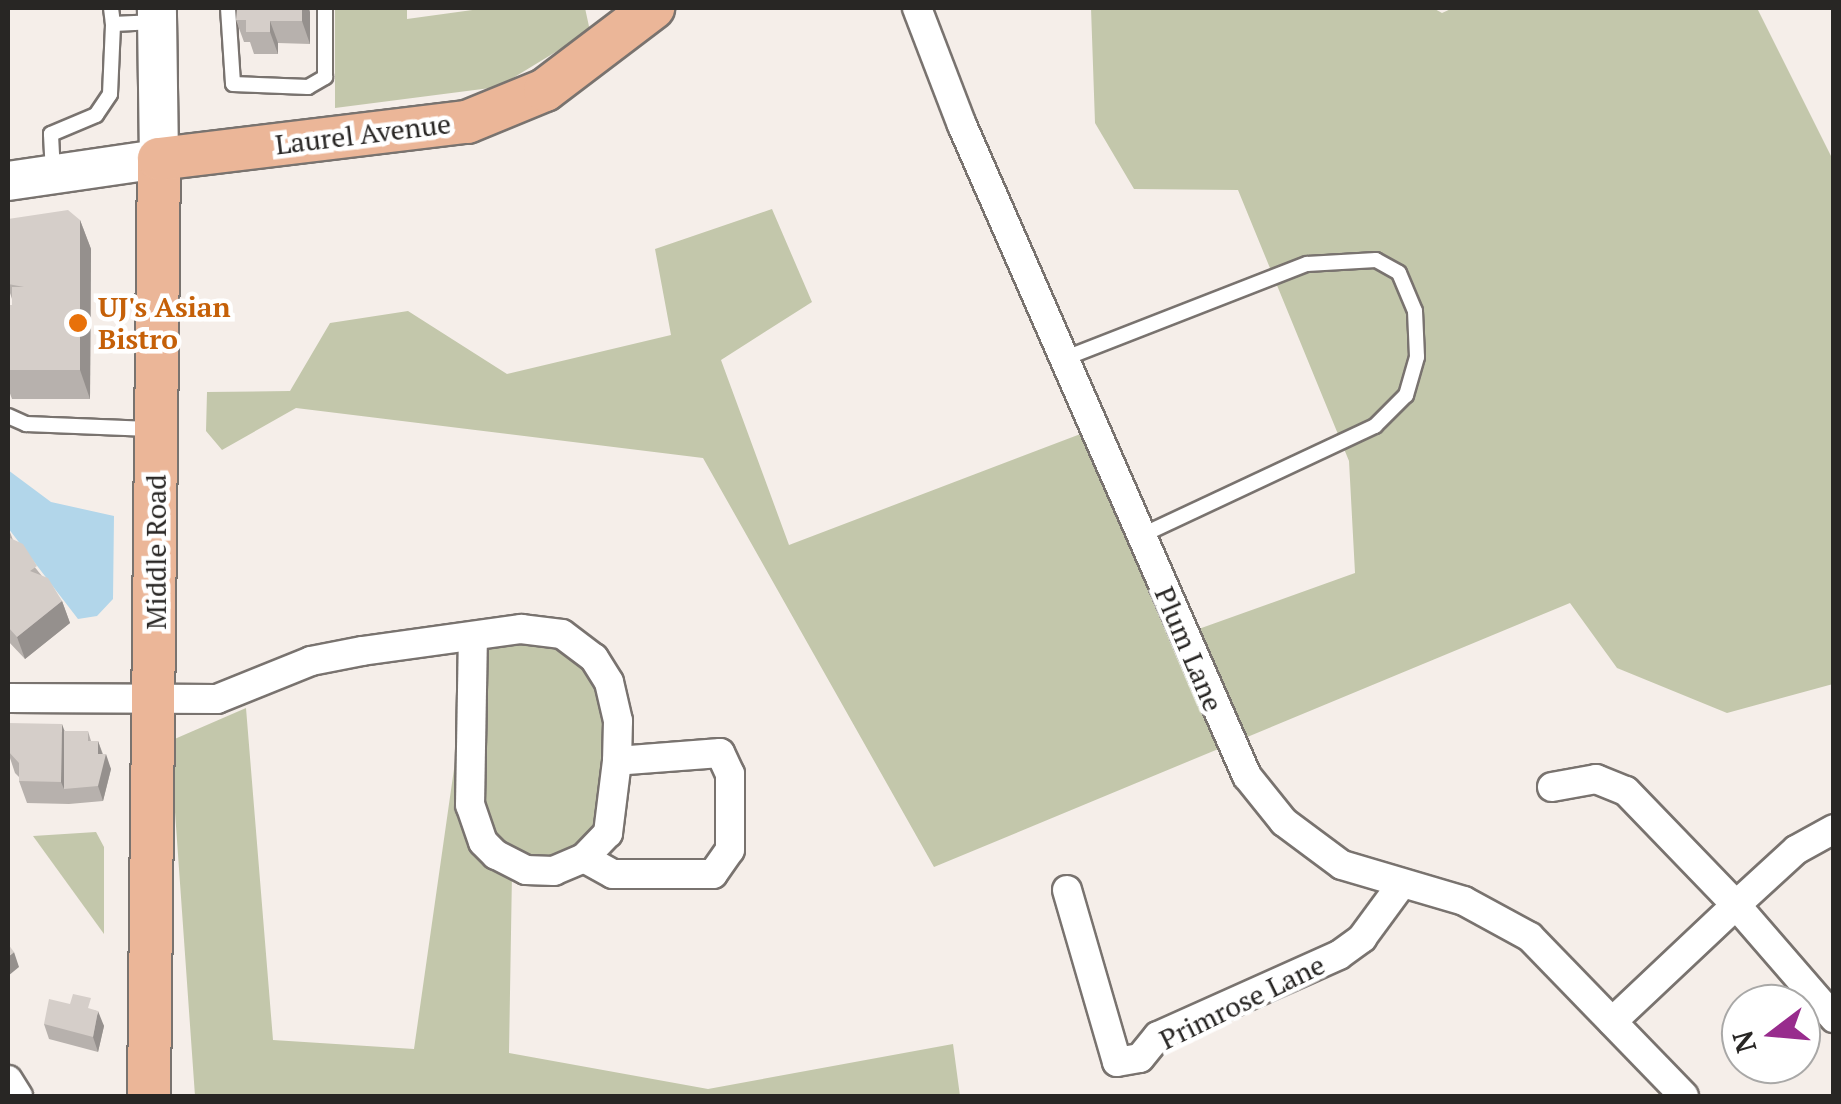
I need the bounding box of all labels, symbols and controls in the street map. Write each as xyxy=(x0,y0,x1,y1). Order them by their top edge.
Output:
street label: Laurel Avenue xyxy=(273,107,453,161)
place label: UJ's Asian Bistro xyxy=(98,290,231,356)
marker: UJ's Asian Bistro xyxy=(67,312,89,334)
street label: Middle Road xyxy=(139,474,173,630)
street label: Plum Lane xyxy=(1148,582,1230,716)
street label: Primrose Lane xyxy=(1154,948,1330,1056)
north arrow xyxy=(1721,984,1821,1084)
text: N xyxy=(1723,1027,1764,1057)

